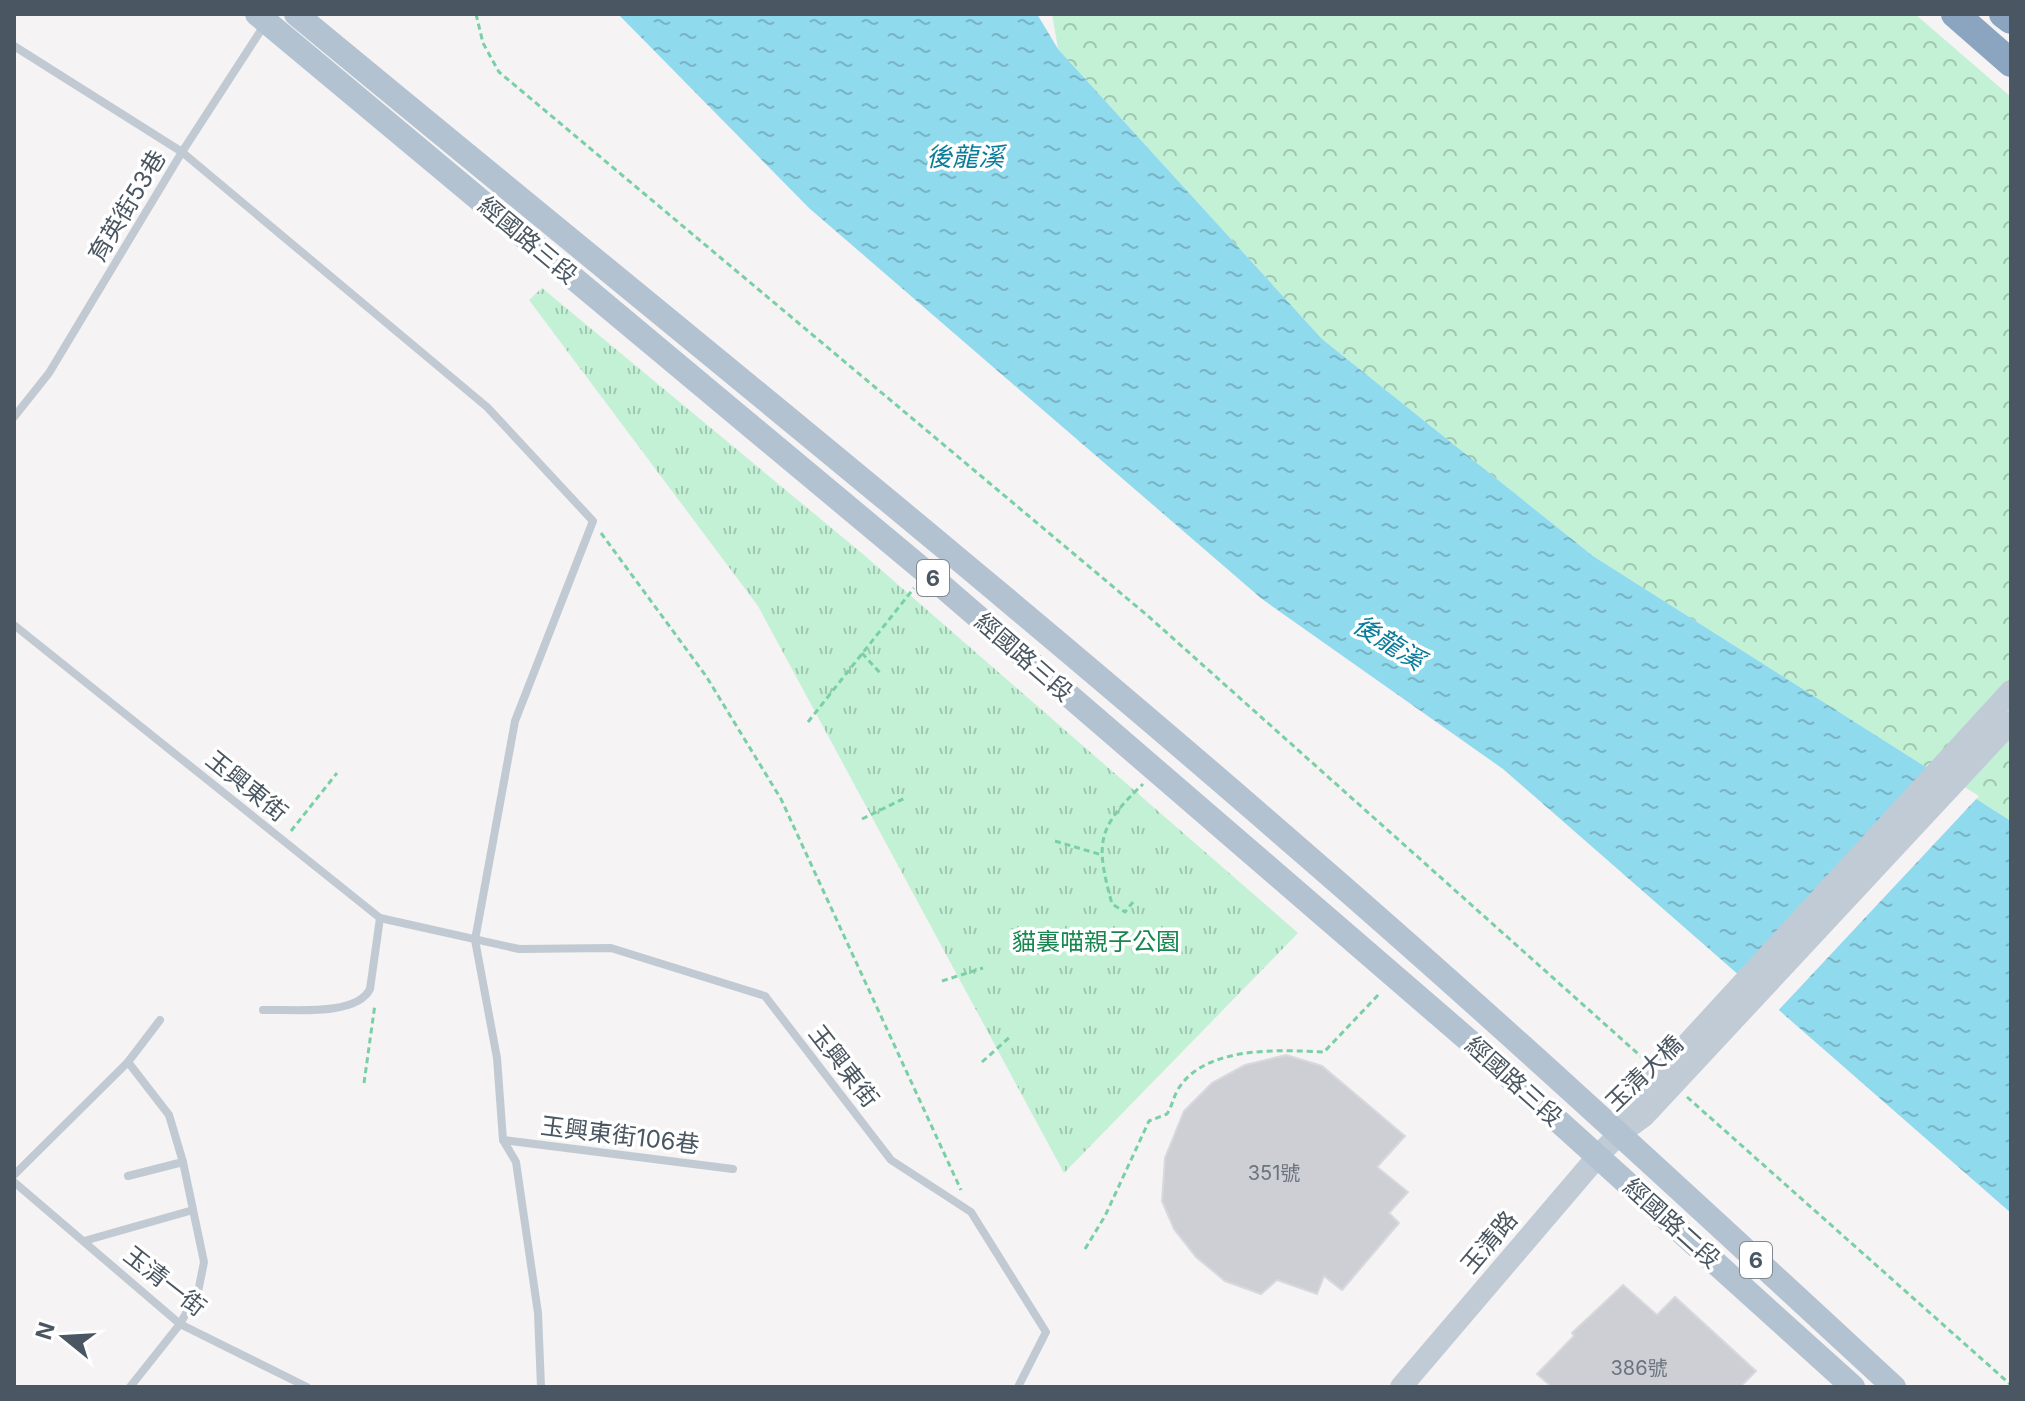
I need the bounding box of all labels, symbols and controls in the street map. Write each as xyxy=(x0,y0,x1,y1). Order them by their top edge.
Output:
water label: 後龍溪 xyxy=(926,141,1008,172)
street label: 育英街53巷 xyxy=(82,145,172,267)
street label: 經國路三段 xyxy=(473,190,583,290)
road number: 6 xyxy=(917,560,949,596)
street label: 經國路三段 xyxy=(969,607,1079,707)
water label: 後龍溪 xyxy=(1348,608,1434,678)
street label: 玉興東街 xyxy=(201,745,293,827)
park label: 貓裏喵親子公園 xyxy=(1012,927,1180,956)
street label: 玉興東街 xyxy=(803,1019,885,1113)
street label: 玉清大橋 xyxy=(1599,1029,1689,1117)
street label: 經國路三段 xyxy=(1460,1030,1568,1132)
street label: 玉興東街106巷 xyxy=(539,1111,701,1159)
house number: 351號 xyxy=(1248,1161,1300,1185)
street label: 經國路二段 xyxy=(1618,1172,1726,1274)
street label: 玉清路 xyxy=(1455,1205,1523,1279)
street label: 玉清一街 xyxy=(118,1240,212,1322)
road number: 6 xyxy=(1740,1242,1772,1278)
north arrow xyxy=(24,1297,104,1377)
text: N xyxy=(30,1319,60,1343)
house number: 386號 xyxy=(1610,1356,1668,1380)

